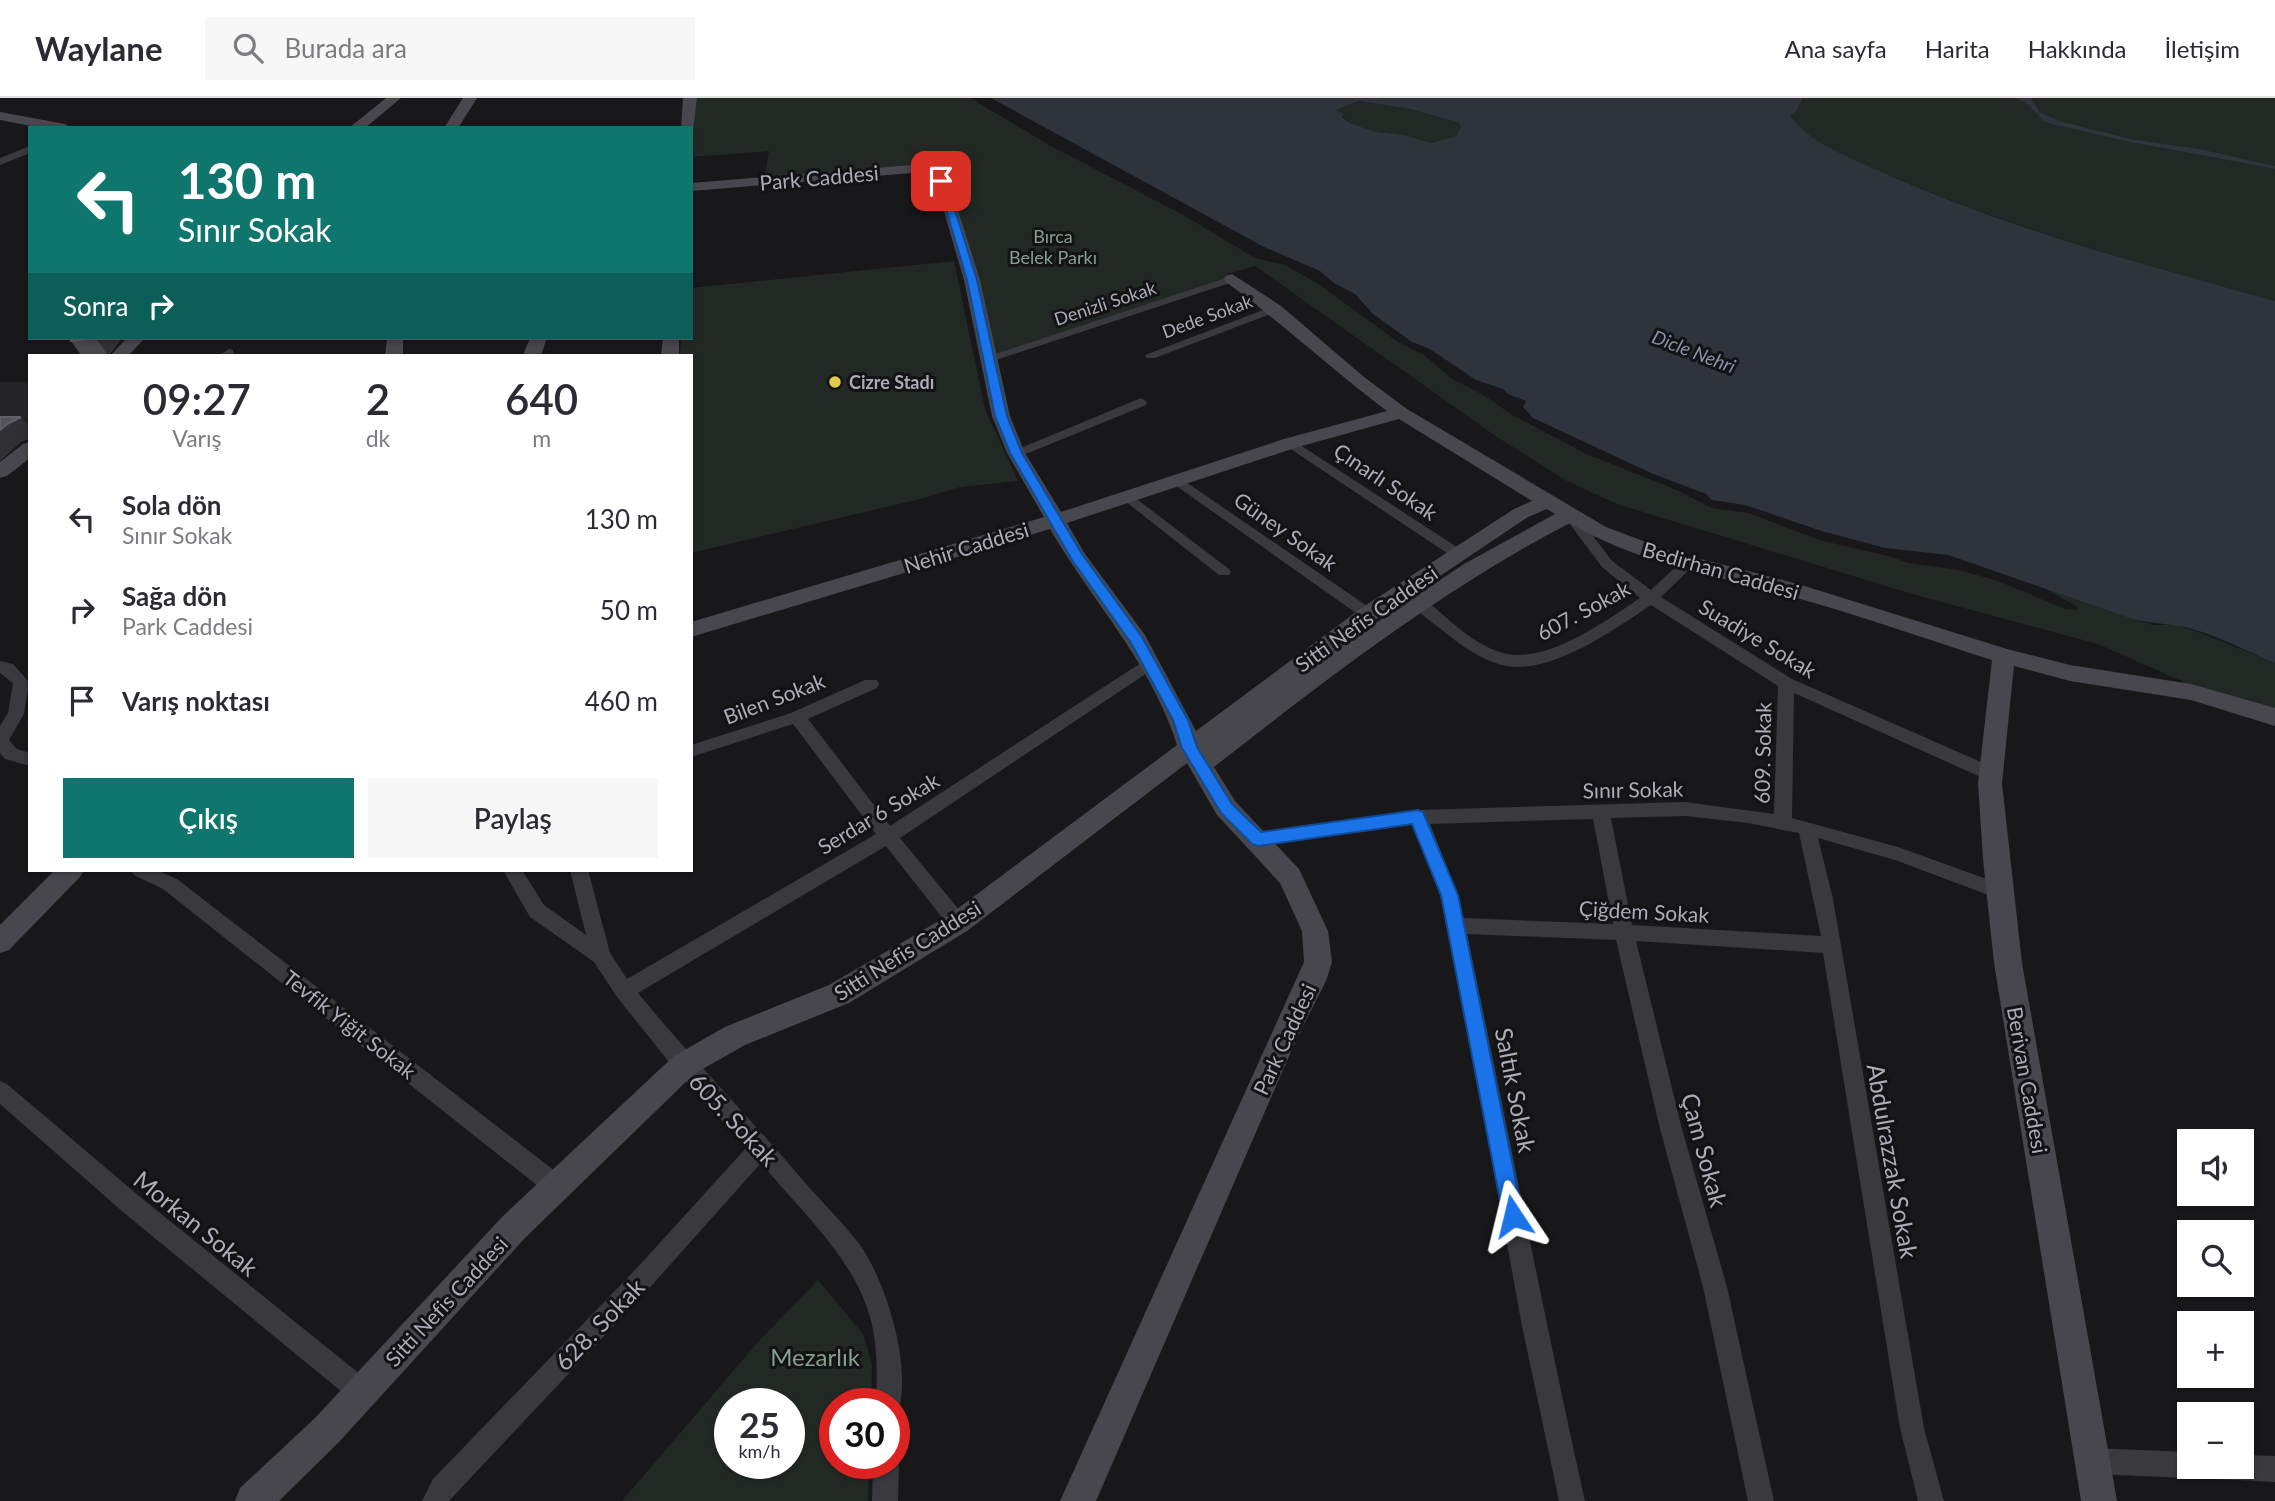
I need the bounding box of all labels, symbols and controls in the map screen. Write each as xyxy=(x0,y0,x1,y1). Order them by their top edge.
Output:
search box xyxy=(205,17,695,80)
text: Waylane xyxy=(35,28,163,68)
icon: search xyxy=(229,29,267,67)
text: Burada ara xyxy=(285,32,407,64)
text: Ana sayfa xyxy=(1784,34,1887,63)
text: Harita xyxy=(1925,34,1990,63)
text: Hakkında xyxy=(2028,34,2127,63)
text: İletişim xyxy=(2165,34,2240,63)
text: 130 m xyxy=(178,151,316,209)
pin xyxy=(911,151,971,211)
icon: left xyxy=(63,154,154,245)
street label: Park Caddesi xyxy=(758,159,880,195)
icon: arrive xyxy=(922,162,960,200)
text: Sınır Sokak xyxy=(178,210,331,249)
park label: Bırca Belek Parkı xyxy=(1009,225,1097,268)
street label: Denizli Sokak xyxy=(1051,276,1160,330)
icon: right xyxy=(142,287,180,325)
street label: Dede Sokak xyxy=(1159,289,1256,342)
text: Sonra xyxy=(63,290,128,322)
water label: Dicle Nehri xyxy=(1649,325,1739,378)
place label: Cizre Stadı xyxy=(849,371,934,393)
text: 09:27 xyxy=(143,374,251,424)
text: 2 xyxy=(366,374,390,424)
text: 640 xyxy=(505,374,578,424)
marker: Cizre Stadı xyxy=(827,374,843,390)
text: Varış xyxy=(172,424,221,452)
text: dk xyxy=(366,424,390,452)
text: m xyxy=(532,424,551,452)
street label: Çınarlı Sokak xyxy=(1330,437,1443,525)
street label: Güney Sokak xyxy=(1230,486,1343,576)
text: Sola dön xyxy=(122,489,222,521)
icon: left xyxy=(63,500,101,538)
text: 130 m xyxy=(585,503,658,535)
street label: Nehir Caddesi xyxy=(900,516,1032,578)
text: Sınır Sokak xyxy=(122,521,232,549)
street label: Bedirhan Caddesi xyxy=(1640,536,1802,604)
street label: Sitti Nefis Caddesi xyxy=(1290,560,1442,676)
street label: 607. Sokak xyxy=(1532,575,1634,645)
text: Sağa dön xyxy=(122,580,227,612)
icon: right xyxy=(63,591,101,629)
street label: Suadiye Sokak xyxy=(1695,593,1821,683)
text: 50 m xyxy=(600,594,658,626)
text: Park Caddesi xyxy=(122,612,253,640)
street label: Bilen Sokak xyxy=(720,667,829,729)
icon: arrive xyxy=(63,682,101,720)
text: Varış noktası xyxy=(122,685,270,717)
text: 460 m xyxy=(585,685,658,717)
street label: 609. Sokak xyxy=(1749,702,1775,804)
street label: Serdar 6 Sokak xyxy=(813,767,943,859)
street label: Sınır Sokak xyxy=(1582,776,1684,802)
button: Çıkış xyxy=(63,778,354,858)
button: Paylaş xyxy=(368,778,658,858)
street label: Sitti Nefis Caddesi xyxy=(829,895,985,1005)
street label: Çiğdem Sokak xyxy=(1578,895,1710,927)
street label: Tevfik Yiğit Sokak xyxy=(279,965,421,1084)
street label: Park Caddesi xyxy=(1247,980,1321,1098)
street label: Berivan Caddesi xyxy=(2003,1005,2053,1155)
street label: Saltık Sokak xyxy=(1490,1025,1542,1156)
street label: Abdulrazzak Sokak xyxy=(1862,1061,1925,1262)
street label: 605. Sokak xyxy=(684,1067,785,1172)
street label: Çam Sokak xyxy=(1676,1090,1734,1211)
map controls xyxy=(2177,1129,2254,1479)
button: sound xyxy=(2177,1129,2254,1206)
street label: Morkan Sokak xyxy=(128,1164,264,1282)
position arrow xyxy=(1476,1179,1550,1253)
button: search xyxy=(2177,1220,2254,1297)
street label: Sitti Nefis Caddesi xyxy=(380,1231,512,1371)
street label: 628. Sokak xyxy=(548,1271,650,1376)
button: + xyxy=(2177,1311,2254,1388)
park label: Mezarlık xyxy=(770,1342,861,1371)
speed limit sign: 30 xyxy=(819,1388,910,1479)
button: − xyxy=(2177,1402,2254,1479)
text: 25 xyxy=(739,1403,780,1445)
text: km/h xyxy=(738,1440,781,1462)

